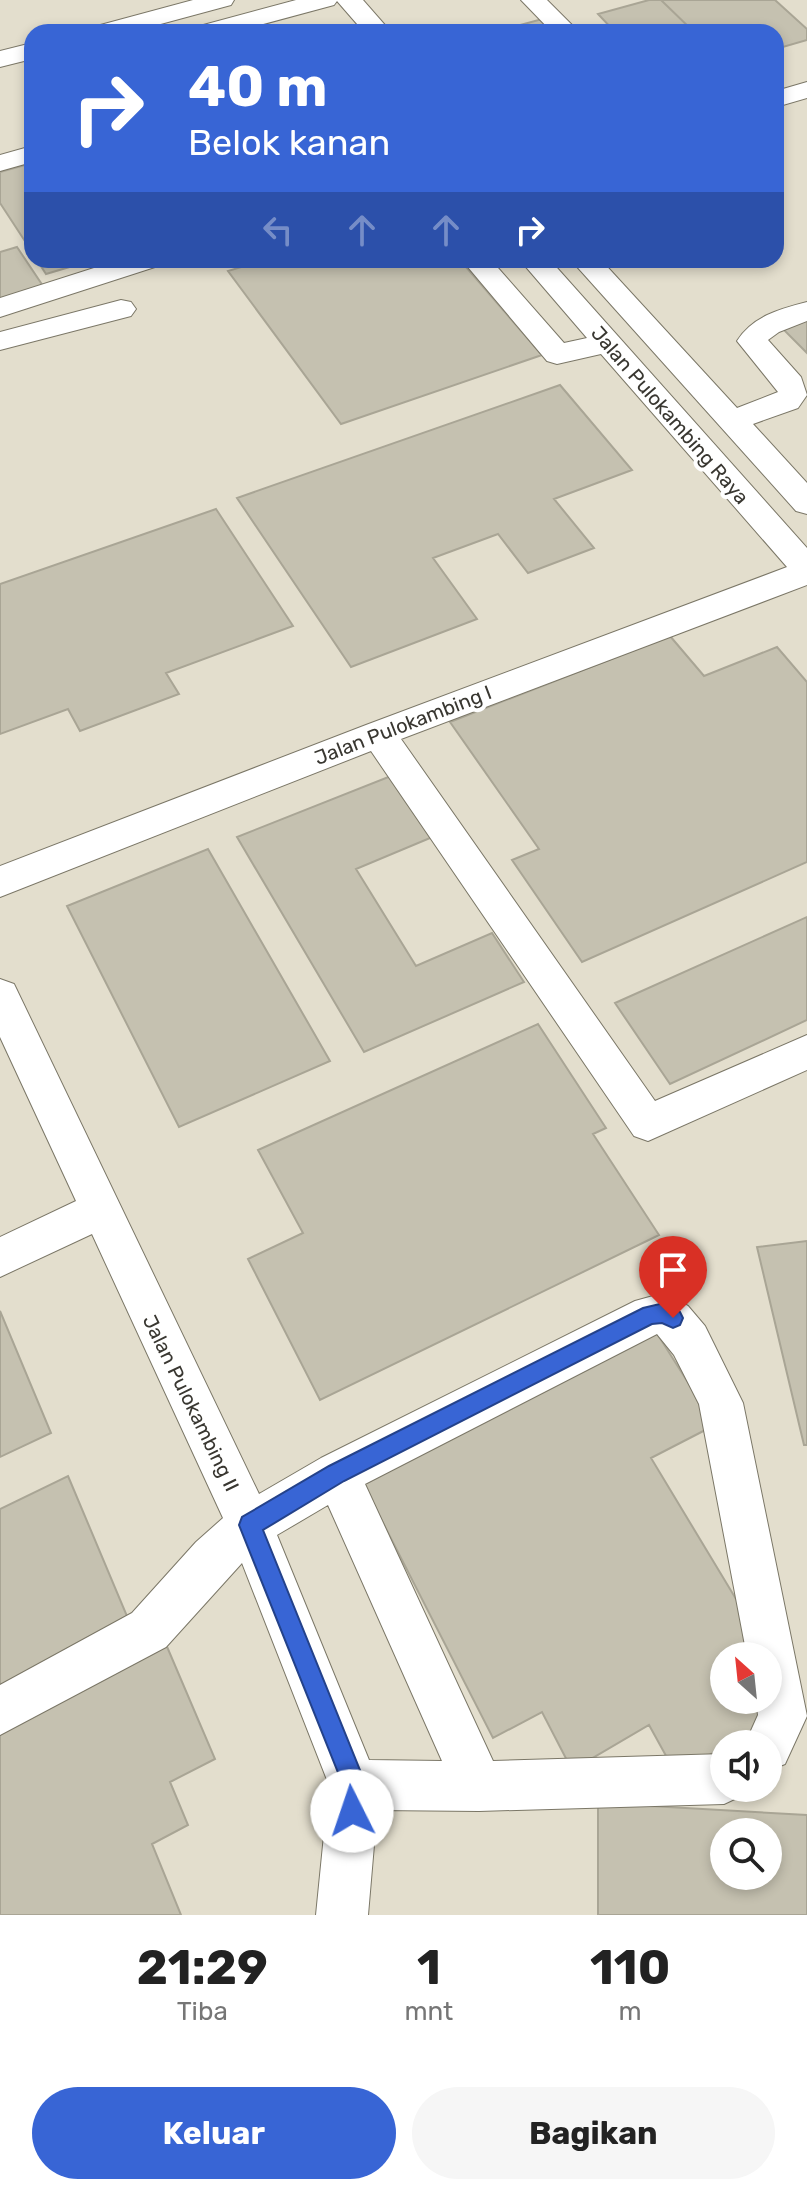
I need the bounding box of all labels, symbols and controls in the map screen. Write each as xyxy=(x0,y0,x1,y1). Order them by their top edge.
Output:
text: 40 m xyxy=(188,54,328,120)
icon: right xyxy=(56,56,160,160)
text: Belok kanan xyxy=(188,121,390,164)
icon: left xyxy=(256,208,300,252)
icon: ahead xyxy=(340,208,384,252)
icon: ahead xyxy=(424,208,468,252)
icon: right xyxy=(508,208,552,252)
street label: Jalan Pulokambing Raya xyxy=(586,321,754,509)
street label: Jalan Pulokambing I xyxy=(311,680,495,770)
pin xyxy=(639,1236,707,1318)
icon: arrive xyxy=(651,1248,695,1292)
street label: Jalan Pulokambing II xyxy=(138,1311,244,1495)
north arrow xyxy=(710,1642,782,1714)
map controls xyxy=(710,1642,782,1890)
button: sound xyxy=(710,1730,782,1802)
position arrow xyxy=(310,1769,394,1853)
button: search xyxy=(710,1818,782,1890)
text: 21:29 xyxy=(137,1939,268,1996)
text: 1 xyxy=(417,1939,441,1996)
text: 110 xyxy=(590,1939,670,1996)
text: Tiba xyxy=(177,1996,228,2027)
text: mnt xyxy=(404,1996,453,2027)
text: m xyxy=(619,1996,642,2027)
button: Keluar xyxy=(32,2087,396,2179)
button: Bagikan xyxy=(412,2087,775,2179)

